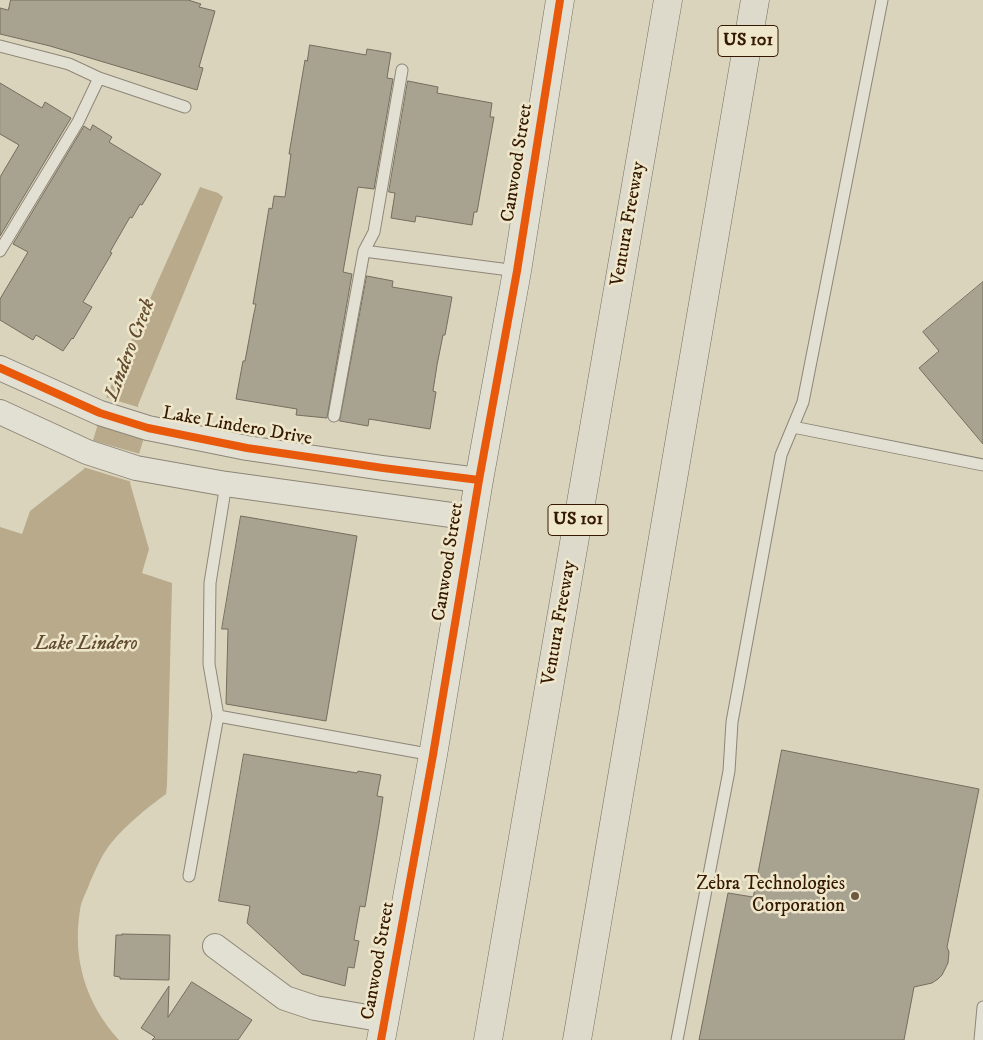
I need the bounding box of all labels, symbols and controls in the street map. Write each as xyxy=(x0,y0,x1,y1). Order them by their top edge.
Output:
road number: US 101 xyxy=(718,26,778,56)
street label: Canwood Street xyxy=(497,102,539,224)
street label: Ventura Freeway xyxy=(607,160,651,288)
water label: Lindero Creek xyxy=(101,296,161,404)
street label: Lake Lindero Drive xyxy=(160,403,314,451)
street label: Canwood Street xyxy=(428,501,470,623)
road number: US 101 xyxy=(548,504,608,536)
street label: Ventura Freeway xyxy=(538,559,582,687)
water label: Lake Lindero xyxy=(34,633,138,657)
place label: Zebra Technologies Corporation xyxy=(696,874,845,918)
marker: Zebra Technologies Corporation xyxy=(849,890,861,902)
street label: Canwood Street xyxy=(357,900,401,1022)

